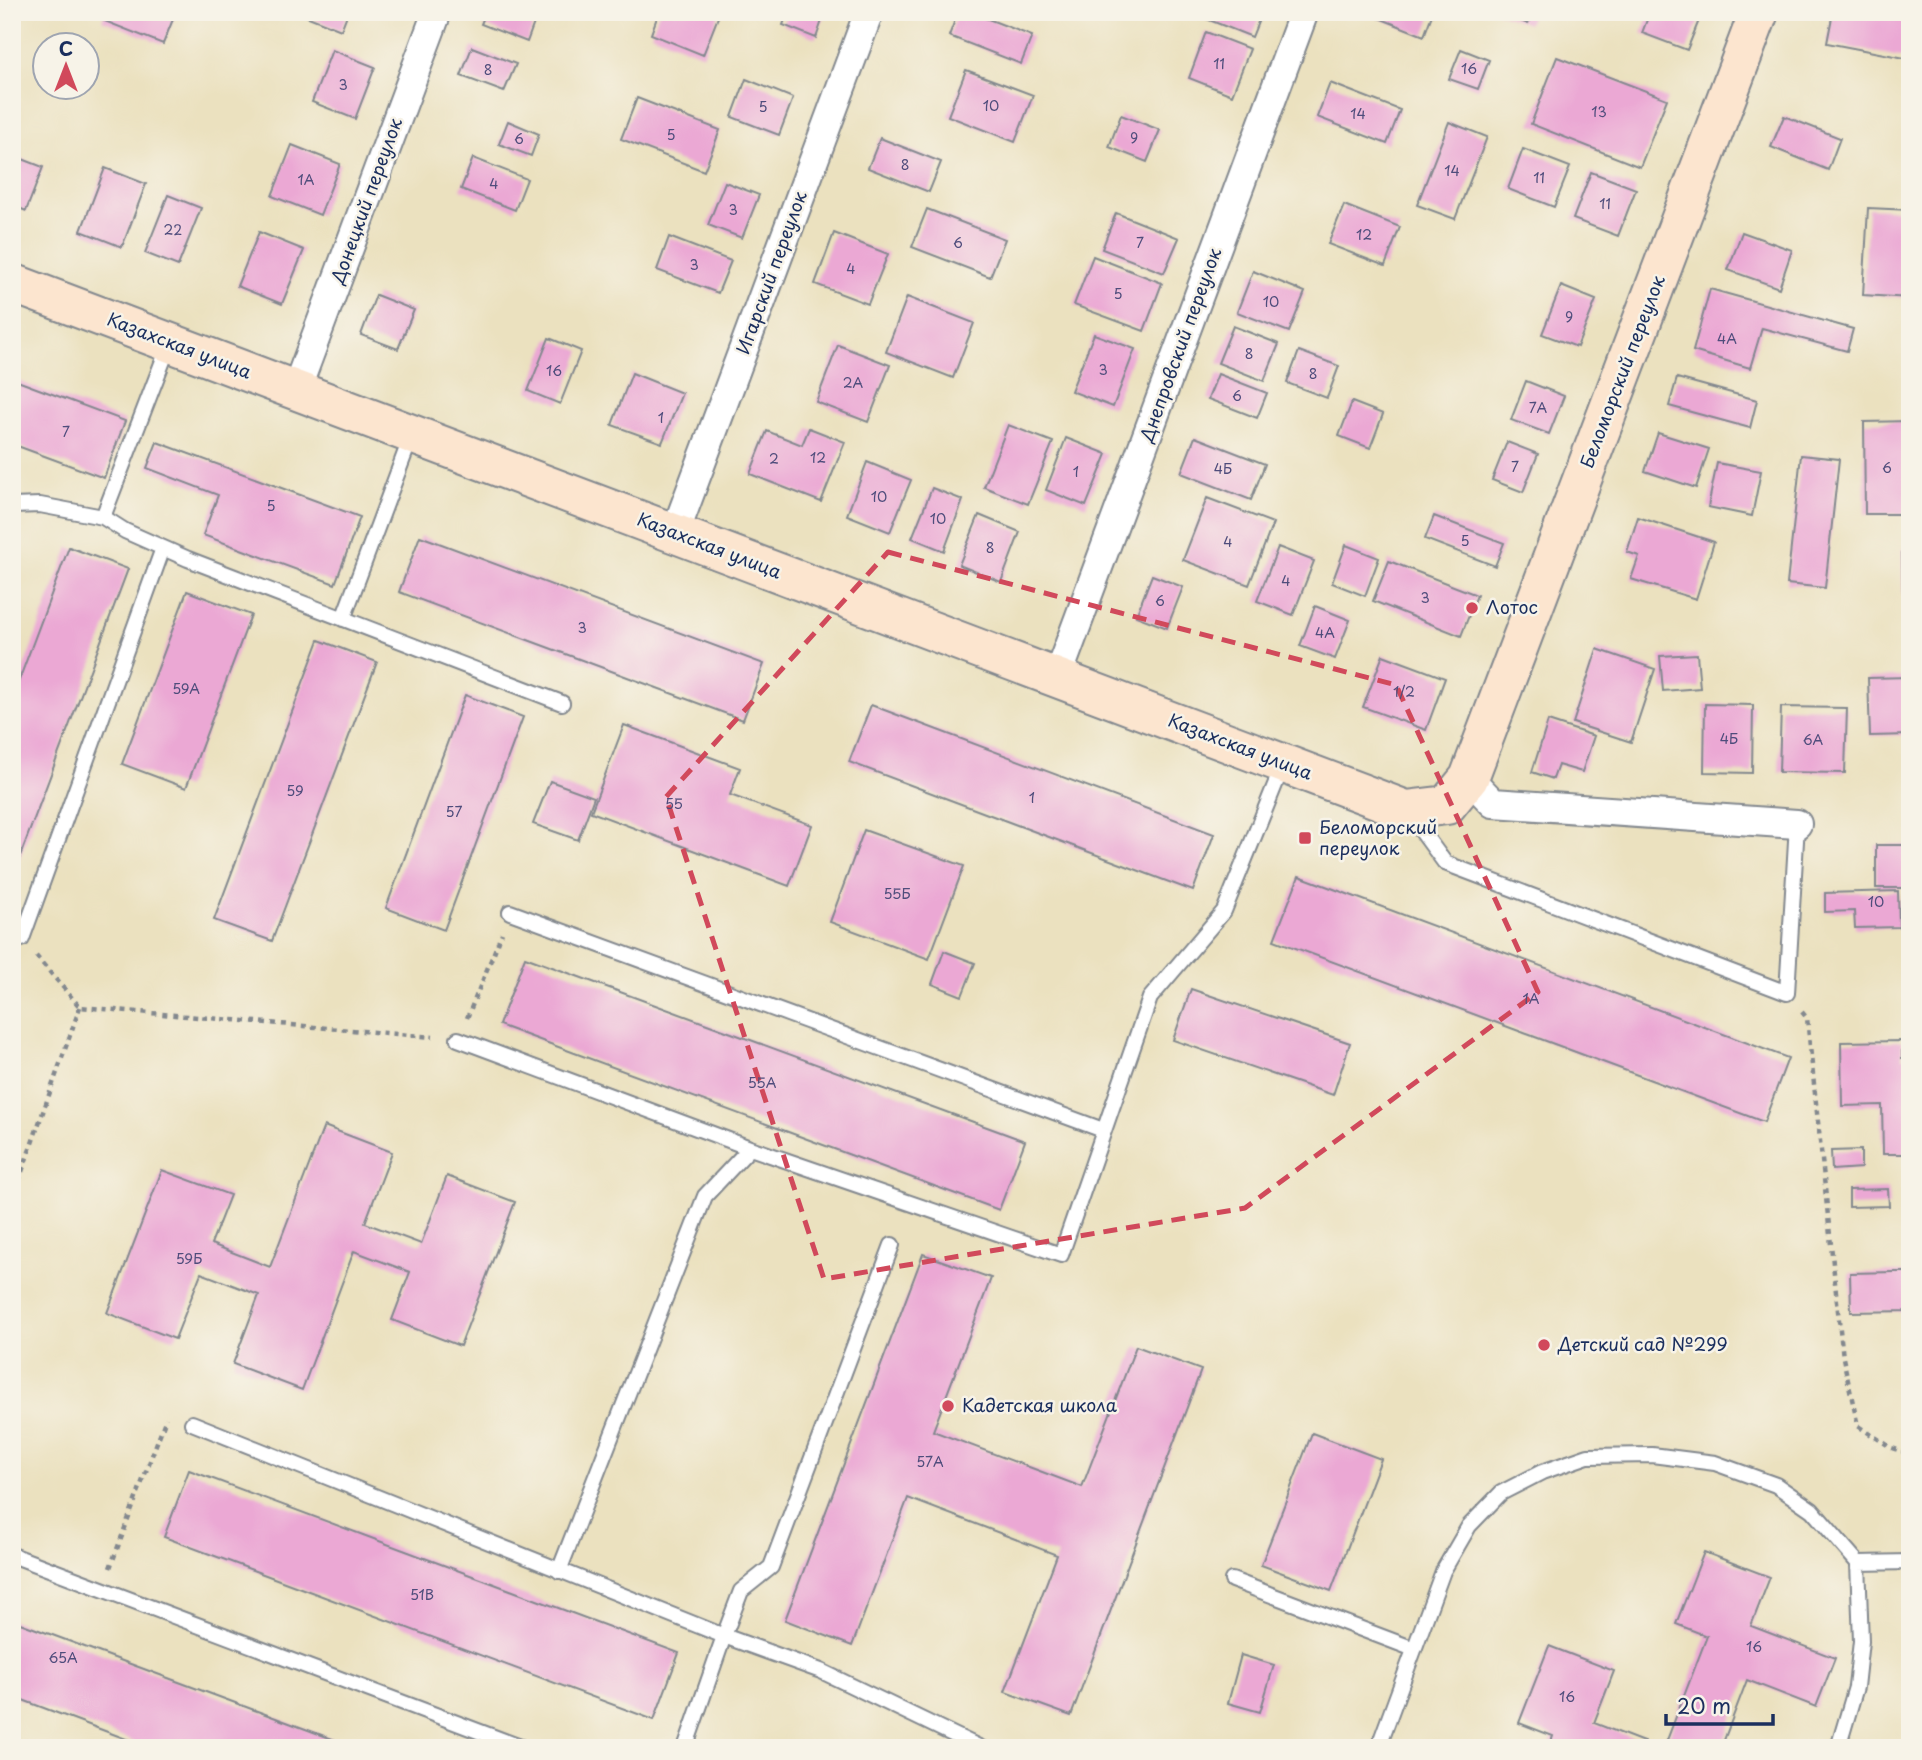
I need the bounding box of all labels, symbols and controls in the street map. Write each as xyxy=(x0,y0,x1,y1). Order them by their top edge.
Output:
north arrow xyxy=(32,32,102,102)
text: С xyxy=(59,34,73,62)
house number: 11 xyxy=(1213,53,1225,74)
house number: 16 xyxy=(1461,58,1477,79)
house number: 8 xyxy=(484,59,492,80)
house number: 3 xyxy=(338,74,348,95)
house number: 10 xyxy=(983,95,999,116)
house number: 5 xyxy=(758,96,768,117)
house number: 13 xyxy=(1591,101,1607,122)
house number: 14 xyxy=(1350,103,1366,124)
street label: Донецкий переулок xyxy=(323,114,408,288)
house number: 5 xyxy=(666,124,676,145)
house number: 9 xyxy=(1130,127,1138,148)
house number: 6 xyxy=(514,128,524,149)
house number: 8 xyxy=(901,154,909,175)
house number: 14 xyxy=(1444,160,1460,181)
house number: 11 xyxy=(1533,167,1545,188)
house number: 1А xyxy=(297,169,315,190)
house number: 4 xyxy=(489,173,499,194)
street label: Игарский переулок xyxy=(729,187,813,358)
house number: 11 xyxy=(1599,193,1611,214)
house number: 3 xyxy=(728,199,738,220)
house number: 22 xyxy=(164,219,182,240)
house number: 12 xyxy=(1356,224,1372,245)
house number: 6 xyxy=(953,232,963,253)
house number: 7 xyxy=(1136,232,1144,253)
street label: Днепровский переулок xyxy=(1132,243,1227,446)
house number: 3 xyxy=(689,254,699,275)
house number: 4 xyxy=(846,258,856,279)
street label: Беломорский переулок xyxy=(1572,271,1671,472)
house number: 5 xyxy=(1113,283,1123,304)
house number: 10 xyxy=(1263,291,1279,312)
street label: Казахская улица xyxy=(103,305,256,385)
house number: 9 xyxy=(1565,306,1573,327)
house number: 4А xyxy=(1717,328,1737,349)
house number: 8 xyxy=(1245,343,1253,364)
house number: 3 xyxy=(1098,359,1108,380)
house number: 16 xyxy=(546,360,562,381)
house number: 8 xyxy=(1309,363,1317,384)
house number: 2А xyxy=(843,372,864,393)
house number: 6 xyxy=(1232,385,1242,406)
house number: 7А xyxy=(1529,397,1548,418)
house number: 1 xyxy=(658,407,664,428)
house number: 7 xyxy=(62,421,70,442)
house number: 12 xyxy=(810,447,826,468)
house number: 2 xyxy=(769,448,779,469)
house number: 7 xyxy=(1511,456,1519,477)
house number: 6 xyxy=(1882,457,1892,478)
house number: 4Б xyxy=(1214,458,1232,479)
house number: 1 xyxy=(1073,461,1079,482)
house number: 10 xyxy=(871,486,887,507)
house number: 5 xyxy=(266,495,276,516)
street label: Казахская улица xyxy=(633,505,786,585)
house number: 10 xyxy=(930,508,946,529)
house number: 5 xyxy=(1460,530,1470,551)
house number: 4 xyxy=(1223,531,1233,552)
house number: 8 xyxy=(986,537,994,558)
house number: 4 xyxy=(1281,570,1291,591)
house number: 3 xyxy=(1420,587,1430,608)
house number: 6 xyxy=(1155,590,1165,611)
place label: Лотос xyxy=(1486,593,1538,620)
marker: Лотос xyxy=(1464,600,1480,616)
house number: 3 xyxy=(577,617,587,638)
house number: 4А xyxy=(1315,622,1335,643)
house number: 59А xyxy=(172,678,200,699)
house number: 1/2 xyxy=(1393,681,1415,702)
street label: Казахская улица xyxy=(1164,706,1317,786)
house number: 4Б xyxy=(1720,728,1738,749)
house number: 6А xyxy=(1803,729,1824,750)
house number: 59 xyxy=(286,780,304,801)
house number: 1 xyxy=(1029,787,1035,808)
house number: 55 xyxy=(665,793,683,814)
house number: 57 xyxy=(446,801,462,822)
place label: Беломорский переулок xyxy=(1319,813,1437,861)
marker: Беломорский переулок xyxy=(1297,830,1313,846)
house number: 55Б xyxy=(883,883,911,904)
house number: 10 xyxy=(1868,891,1884,912)
house number: 1А xyxy=(1522,988,1540,1009)
house number: 55А xyxy=(748,1072,777,1093)
house number: 59Б xyxy=(176,1248,202,1269)
place label: Детский сад №299 xyxy=(1557,1330,1728,1357)
marker: Детский сад №299 xyxy=(1536,1337,1552,1353)
place label: Кадетская школа xyxy=(962,1391,1118,1418)
marker: Кадетская школа xyxy=(940,1398,956,1414)
house number: 57А xyxy=(916,1451,944,1472)
house number: 51В xyxy=(410,1584,434,1605)
house number: 16 xyxy=(1746,1636,1762,1657)
house number: 65А xyxy=(48,1647,78,1668)
scale bar xyxy=(1666,1683,1773,1727)
house number: 16 xyxy=(1559,1686,1575,1707)
text: 20 m xyxy=(1677,1689,1731,1721)

